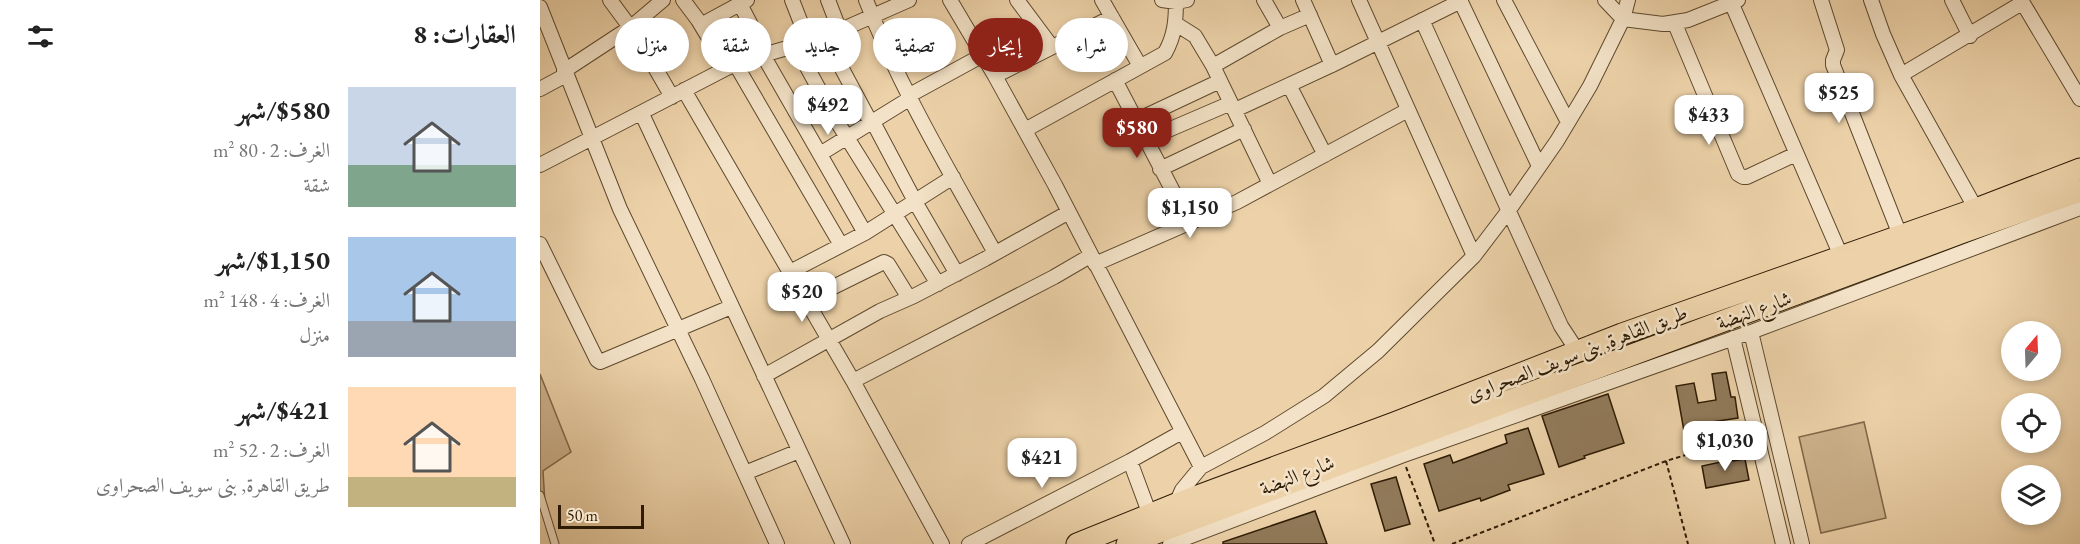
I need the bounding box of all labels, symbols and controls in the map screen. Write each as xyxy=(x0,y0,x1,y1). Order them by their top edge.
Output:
text: العقارات: 8 xyxy=(413,17,516,51)
chip: منزل xyxy=(615,18,689,72)
chip: شقة xyxy=(701,18,771,72)
chip: جديد xyxy=(783,18,861,72)
chip: تصفية xyxy=(873,18,956,72)
chip: إيجار xyxy=(968,18,1043,72)
chip: شراء xyxy=(1055,18,1128,72)
icon: filters xyxy=(24,20,57,53)
pin: $525 xyxy=(1803,73,1875,124)
text: $525 xyxy=(1819,79,1859,105)
pin: $492 xyxy=(792,85,864,136)
text: $492 xyxy=(808,91,848,117)
text: $580/شهر xyxy=(236,93,330,127)
pin: $433 xyxy=(1673,95,1745,146)
text: $433 xyxy=(1689,101,1729,127)
pin: $580 xyxy=(1101,108,1173,159)
icon: home xyxy=(396,111,468,183)
text: $580 xyxy=(1117,114,1157,140)
text: الغرف: 2 · 80 m² xyxy=(213,137,330,163)
text: شقة xyxy=(304,172,330,198)
pin: $1,150 xyxy=(1141,188,1239,239)
text: $1,150 xyxy=(1162,194,1218,220)
text: $1,150/شهر xyxy=(216,243,330,277)
icon: home xyxy=(396,261,468,333)
pin: $520 xyxy=(766,272,838,323)
text: $520 xyxy=(782,278,822,304)
street label: شارع النهضة xyxy=(1713,284,1797,340)
text: الغرف: 4 · 148 m² xyxy=(203,287,330,313)
street label: طريق القاهرة, بنى سويف الصحراوى xyxy=(1463,299,1691,408)
north arrow xyxy=(2001,321,2061,381)
map controls xyxy=(2001,321,2061,525)
text: منزل xyxy=(299,322,330,348)
text: $421/شهر xyxy=(236,393,330,427)
button: locate xyxy=(2001,393,2061,453)
icon: home xyxy=(396,411,468,483)
pin: $1,030 xyxy=(1676,421,1774,472)
text: $1,030 xyxy=(1697,427,1753,453)
text: الغرف: 2 · 52 m² xyxy=(213,437,330,463)
pin: $421 xyxy=(1006,438,1078,489)
text: $421 xyxy=(1022,444,1062,470)
street label: شارع النهضة xyxy=(1256,449,1340,506)
button: layers xyxy=(2001,465,2061,525)
text: طريق القاهرة, بنى سويف الصحراوى xyxy=(96,472,330,498)
scale bar xyxy=(558,502,644,530)
text: 50 m xyxy=(567,505,598,526)

